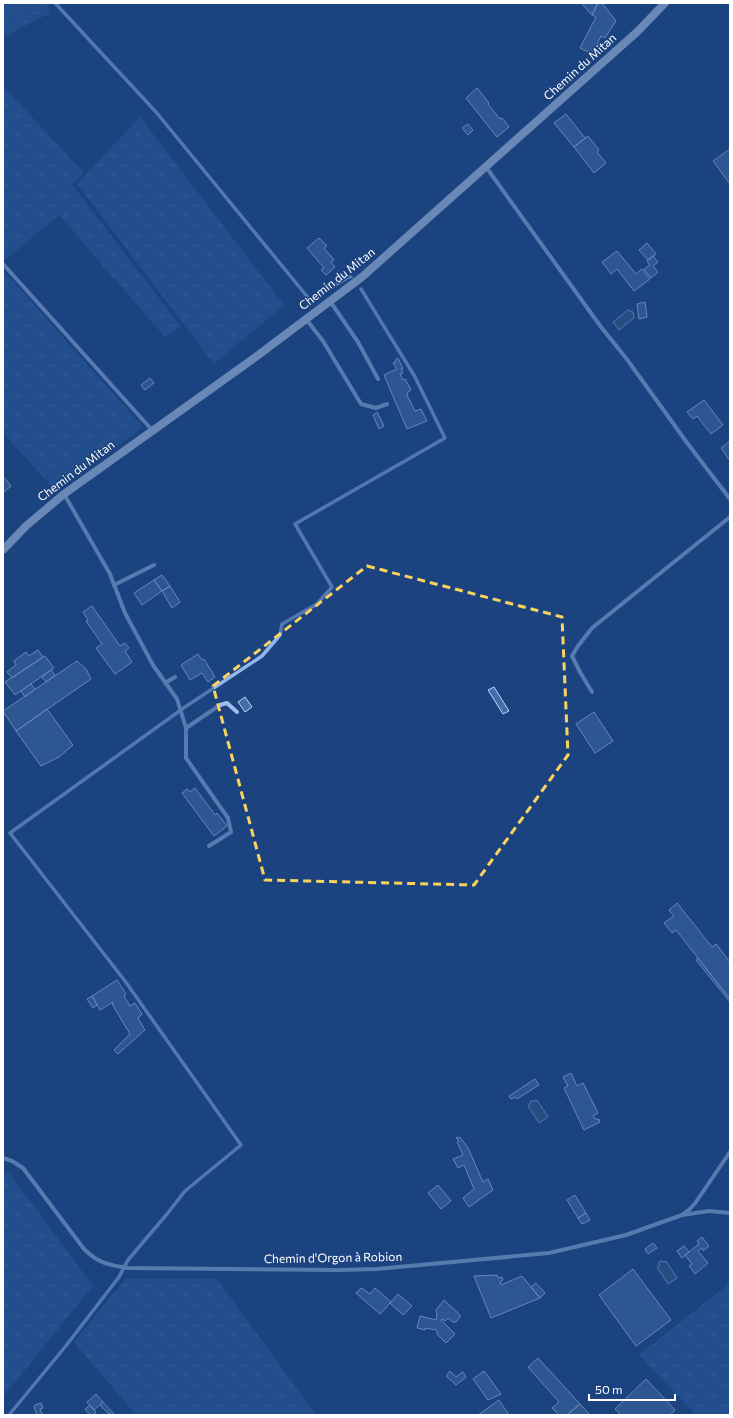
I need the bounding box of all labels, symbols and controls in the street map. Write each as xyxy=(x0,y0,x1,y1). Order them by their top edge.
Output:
street label: Chemin du Mitan xyxy=(540,30,618,102)
street label: Chemin du Mitan xyxy=(296,244,377,312)
street label: Chemin du Mitan xyxy=(34,437,117,504)
street label: Chemin d'Orgon à Robion xyxy=(264,1249,402,1265)
scale bar xyxy=(589,1376,675,1402)
text: 50 m xyxy=(595,1382,623,1396)

